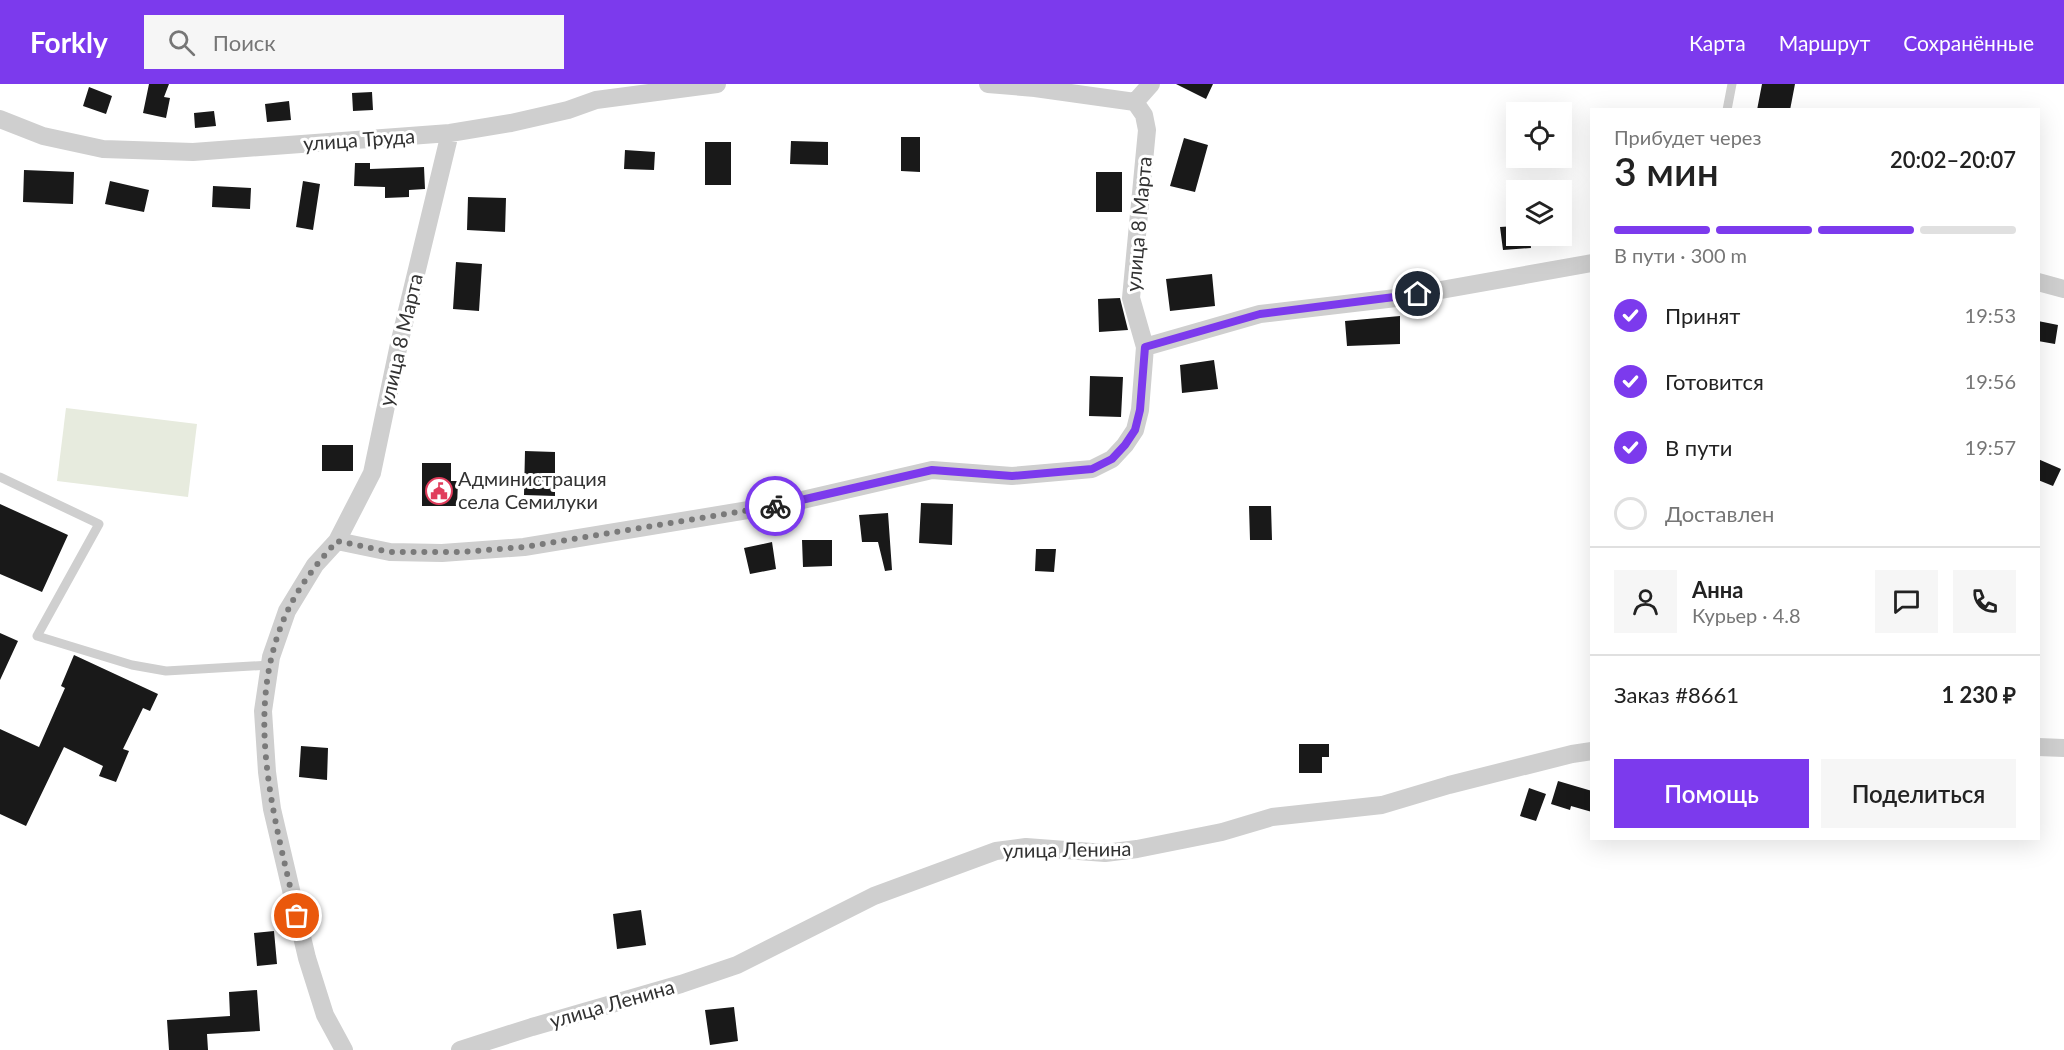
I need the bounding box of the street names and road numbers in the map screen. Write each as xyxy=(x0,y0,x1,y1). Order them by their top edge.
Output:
street label: улица Труда xyxy=(302,123,416,155)
street label: улица 8 Марта xyxy=(1120,155,1156,292)
street label: улица 8 Марта xyxy=(373,271,427,409)
street label: улица Ленина xyxy=(1003,836,1131,862)
street label: улица Ленина xyxy=(547,974,677,1032)

